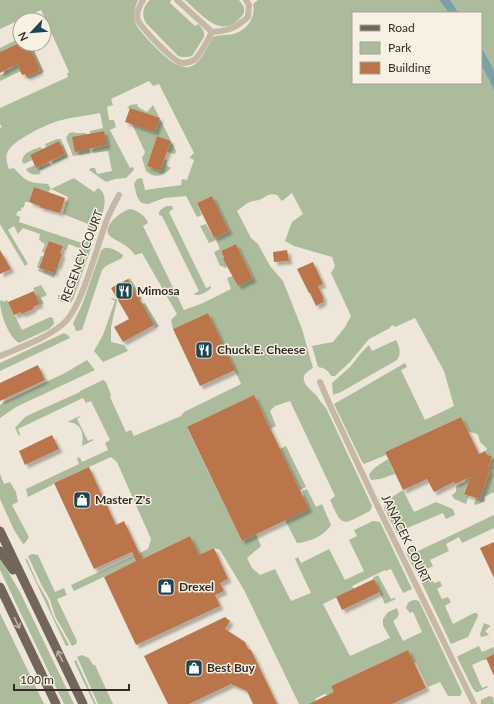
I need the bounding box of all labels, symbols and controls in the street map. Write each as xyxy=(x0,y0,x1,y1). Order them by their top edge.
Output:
north arrow xyxy=(12,12,52,52)
legend xyxy=(352,12,482,84)
text: Road xyxy=(388,20,415,35)
text: N xyxy=(15,30,30,43)
text: Park xyxy=(388,40,412,55)
text: Building xyxy=(388,60,431,75)
street label: REGENCY COURT xyxy=(57,207,106,304)
restaurant icon: Mimosa xyxy=(114,281,134,301)
place label: Mimosa xyxy=(137,283,180,298)
restaurant icon: Chuck E. Cheese xyxy=(194,340,214,360)
place label: Chuck E. Cheese xyxy=(217,342,306,357)
shop icon: Master Z's xyxy=(72,490,92,510)
place label: Master Z's xyxy=(95,492,150,507)
street label: JANACEK COURT xyxy=(379,492,434,586)
shop icon: Drexel xyxy=(156,577,176,597)
place label: Drexel xyxy=(179,579,214,594)
one-way arrow xyxy=(14,616,21,628)
one-way arrow xyxy=(56,651,63,663)
shop icon: Best Buy xyxy=(184,658,204,678)
place label: Best Buy xyxy=(207,660,255,675)
scale bar xyxy=(14,666,129,692)
text: 100 m xyxy=(20,672,54,687)

